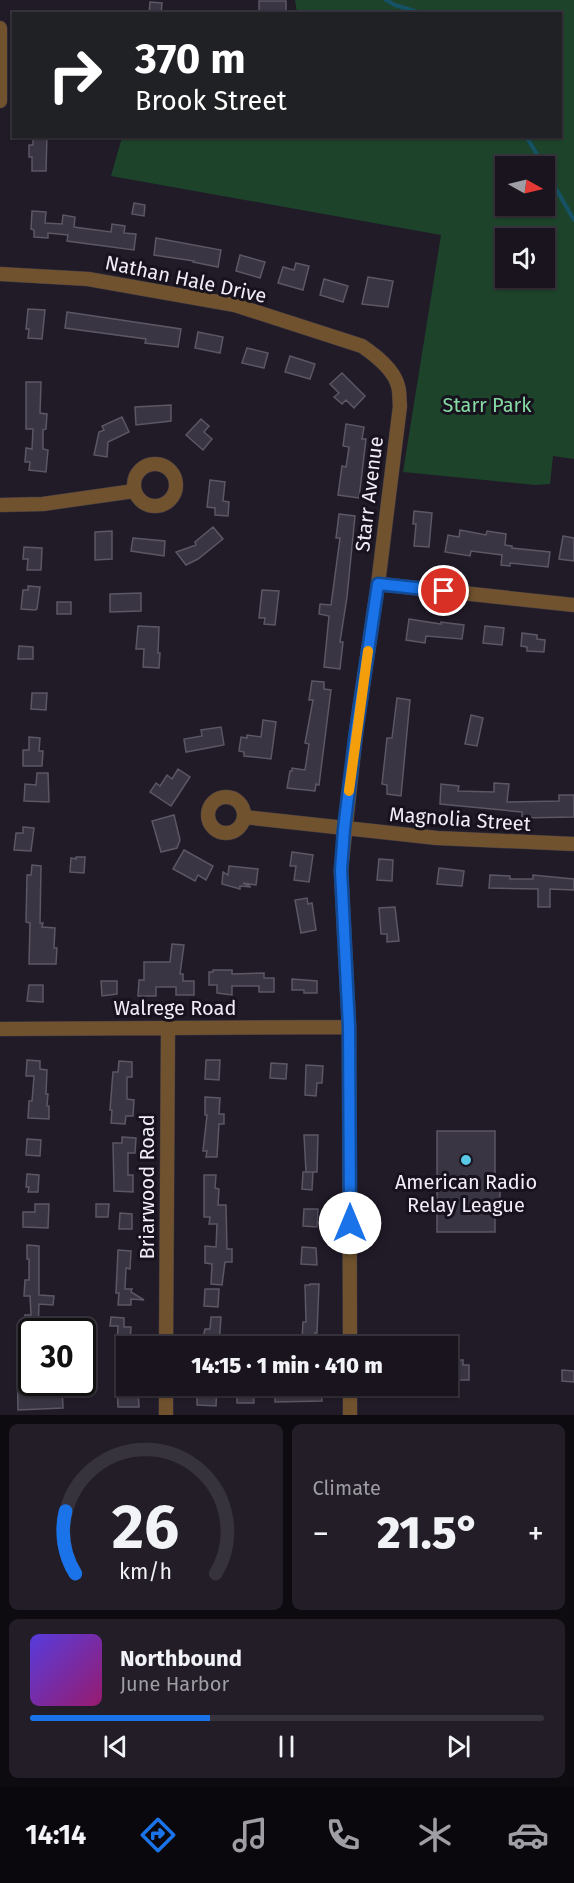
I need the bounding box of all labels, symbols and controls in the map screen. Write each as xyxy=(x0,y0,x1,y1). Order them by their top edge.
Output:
text: 370 m xyxy=(135,34,246,84)
icon: right xyxy=(36,36,114,114)
text: Brook Street xyxy=(135,85,287,117)
north arrow xyxy=(495,156,555,216)
map controls xyxy=(495,156,555,288)
button: sound xyxy=(495,228,555,288)
street label: Nathan Hale Drive xyxy=(103,250,269,308)
park label: Starr Park xyxy=(443,393,532,417)
street label: Starr Avenue xyxy=(350,435,388,553)
pin xyxy=(418,565,469,616)
icon: arrive xyxy=(427,574,460,607)
street label: Magnolia Street xyxy=(388,802,532,836)
street label: Walrege Road xyxy=(114,996,236,1020)
street label: Briarwood Road xyxy=(135,1114,159,1260)
marker: American Radio Relay League xyxy=(459,1153,473,1167)
place label: American Radio Relay League xyxy=(395,1170,537,1217)
position arrow xyxy=(318,1191,382,1255)
speed limit sign: 30 xyxy=(18,1318,96,1396)
text: 14:15 · 1 min · 410 m xyxy=(191,1352,383,1379)
text: Climate xyxy=(313,1476,381,1500)
text: 26 xyxy=(112,1490,179,1565)
text: 21.5° xyxy=(377,1506,480,1560)
text: − xyxy=(313,1514,329,1554)
text: + xyxy=(528,1514,544,1554)
text: km/h xyxy=(119,1559,172,1585)
text: Northbound xyxy=(120,1645,242,1672)
text: June Harbor xyxy=(120,1672,229,1696)
icon: previous xyxy=(99,1730,132,1763)
icon: pause xyxy=(270,1730,303,1763)
icon: next xyxy=(442,1730,475,1763)
icon: directions xyxy=(137,1814,179,1856)
icon: music xyxy=(229,1814,271,1856)
icon: phone xyxy=(322,1814,364,1856)
icon: climate xyxy=(414,1814,456,1856)
icon: car xyxy=(507,1814,549,1856)
text: 14:14 xyxy=(25,1819,86,1851)

